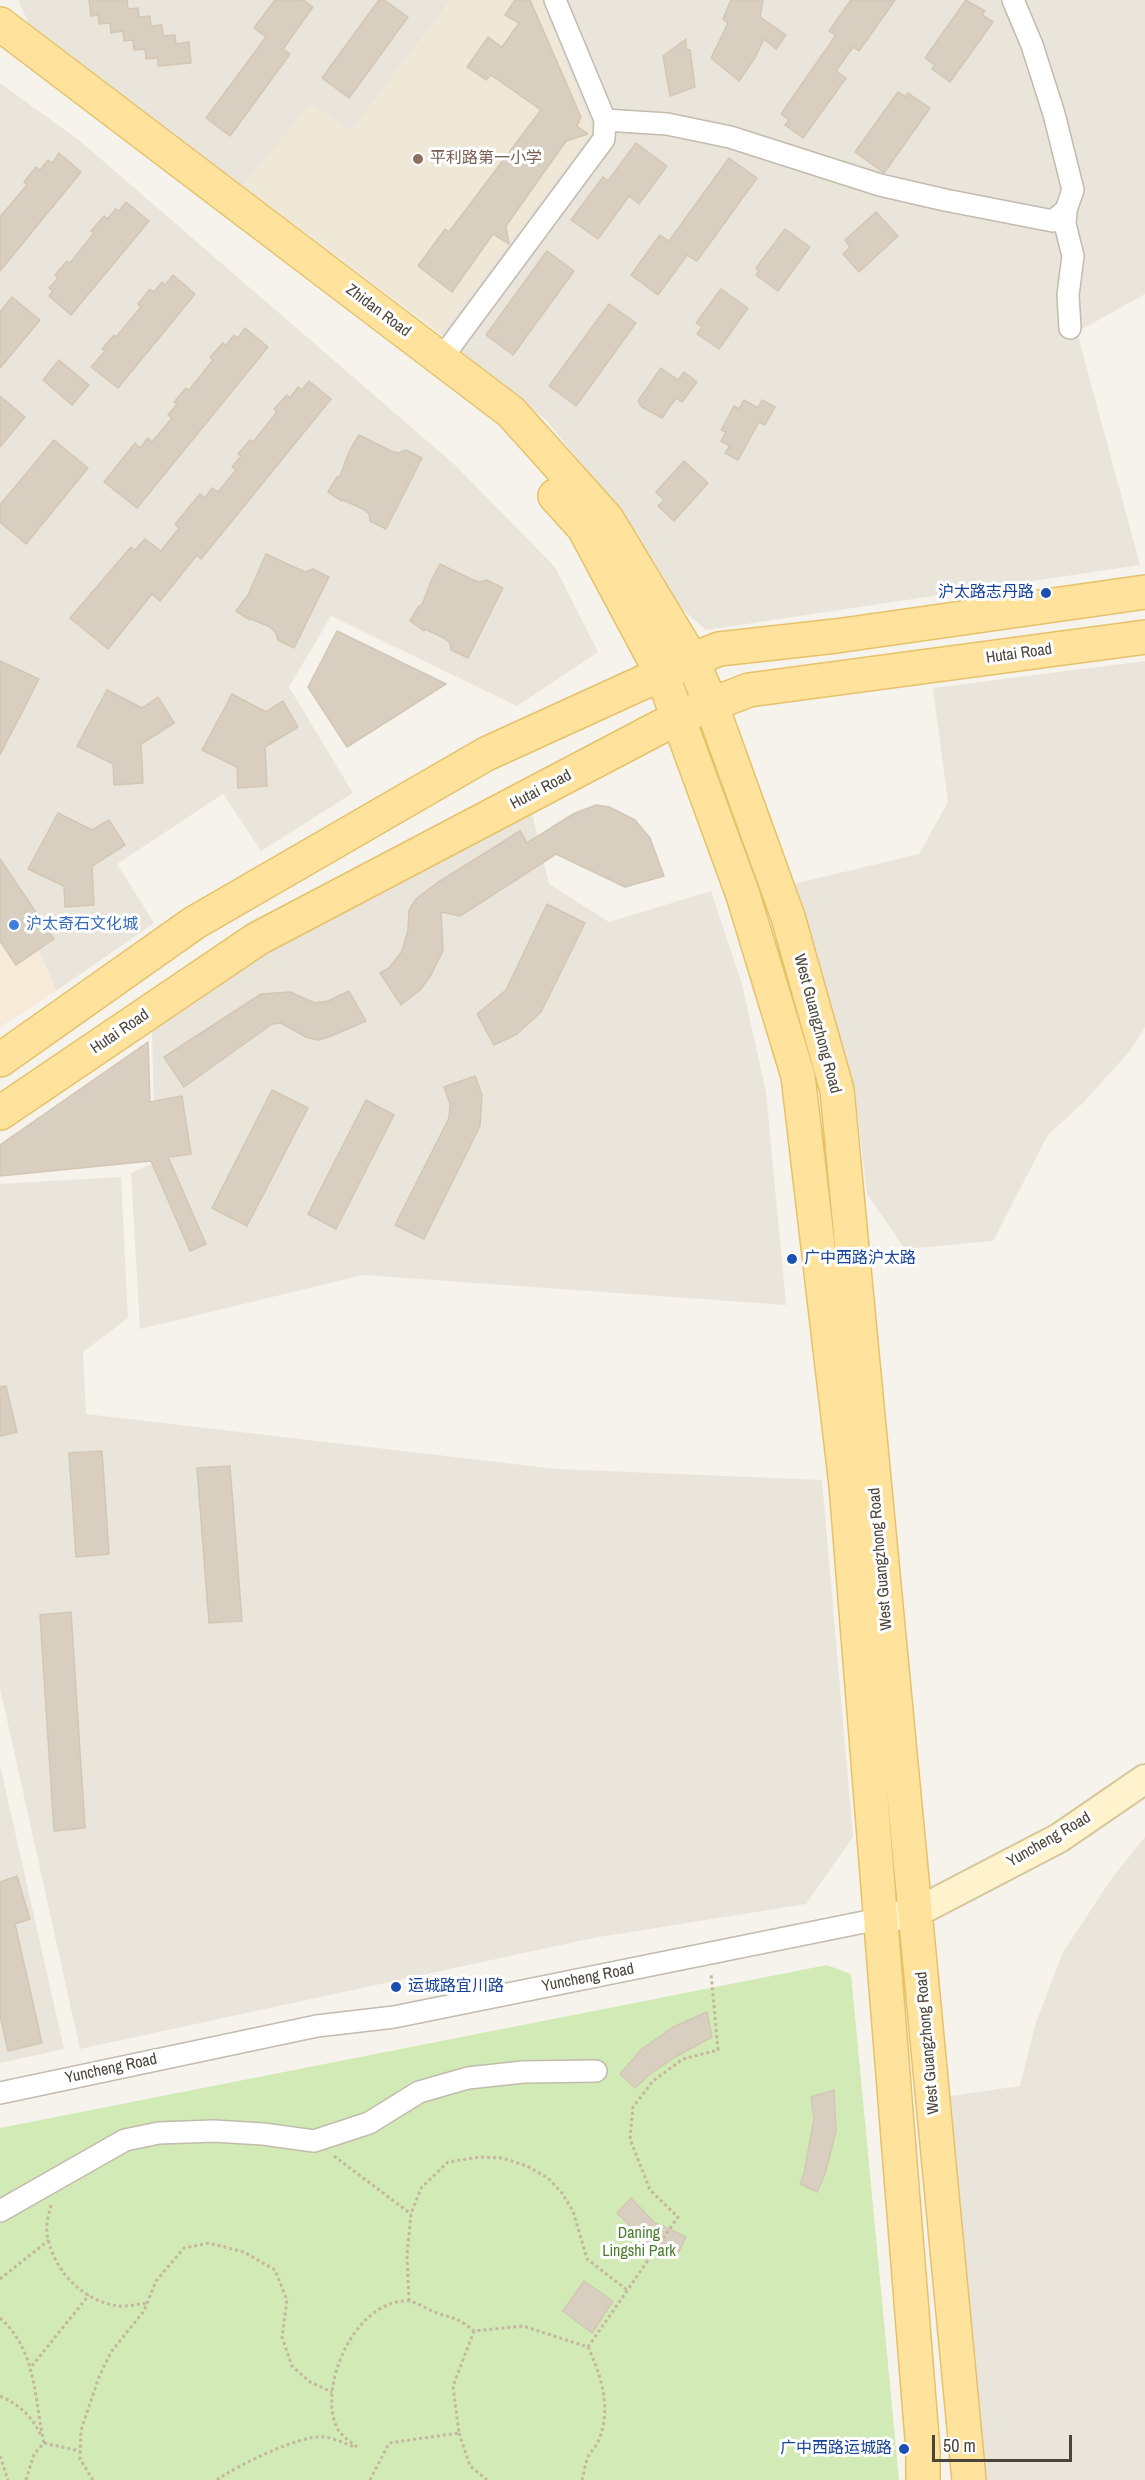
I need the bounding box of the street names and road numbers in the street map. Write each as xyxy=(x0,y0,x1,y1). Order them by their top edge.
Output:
street label: Zhidan Road xyxy=(342,281,414,341)
street label: Hutai Road xyxy=(985,640,1053,668)
street label: Hutai Road xyxy=(507,766,575,814)
street label: West Guangzhong Road xyxy=(789,952,845,1096)
street label: Hutai Road xyxy=(87,1005,153,1059)
street label: West Guangzhong Road xyxy=(865,1487,897,1631)
street label: Yuncheng Road xyxy=(1004,1808,1094,1872)
street label: Yuncheng Road xyxy=(540,1960,636,1996)
street label: West Guangzhong Road xyxy=(912,1971,944,2115)
street label: Yuncheng Road xyxy=(63,2050,159,2088)

